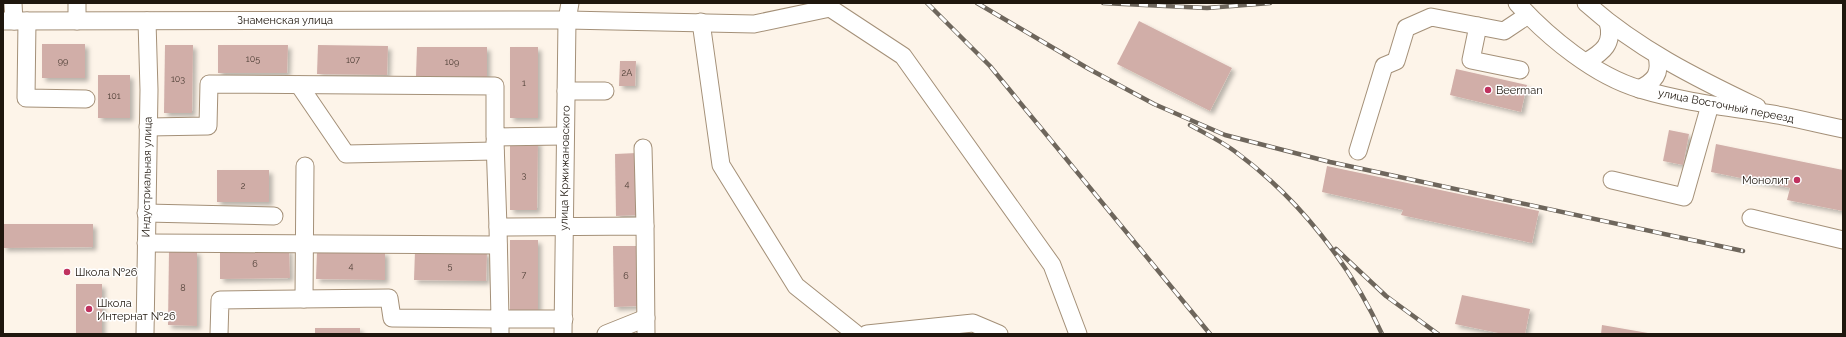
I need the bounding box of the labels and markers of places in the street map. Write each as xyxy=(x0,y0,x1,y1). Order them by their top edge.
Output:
place label: Beerman xyxy=(1496,84,1543,97)
marker: Beerman xyxy=(1483,85,1493,95)
place label: Монолит xyxy=(1742,174,1790,187)
marker: Монолит xyxy=(1792,175,1802,185)
place label: Школа №26 xyxy=(75,266,138,279)
marker: Школа №26 xyxy=(62,267,72,277)
place label: Школа Интернат №26 xyxy=(97,297,176,323)
marker: Школа Интернат №26 xyxy=(84,304,94,314)

